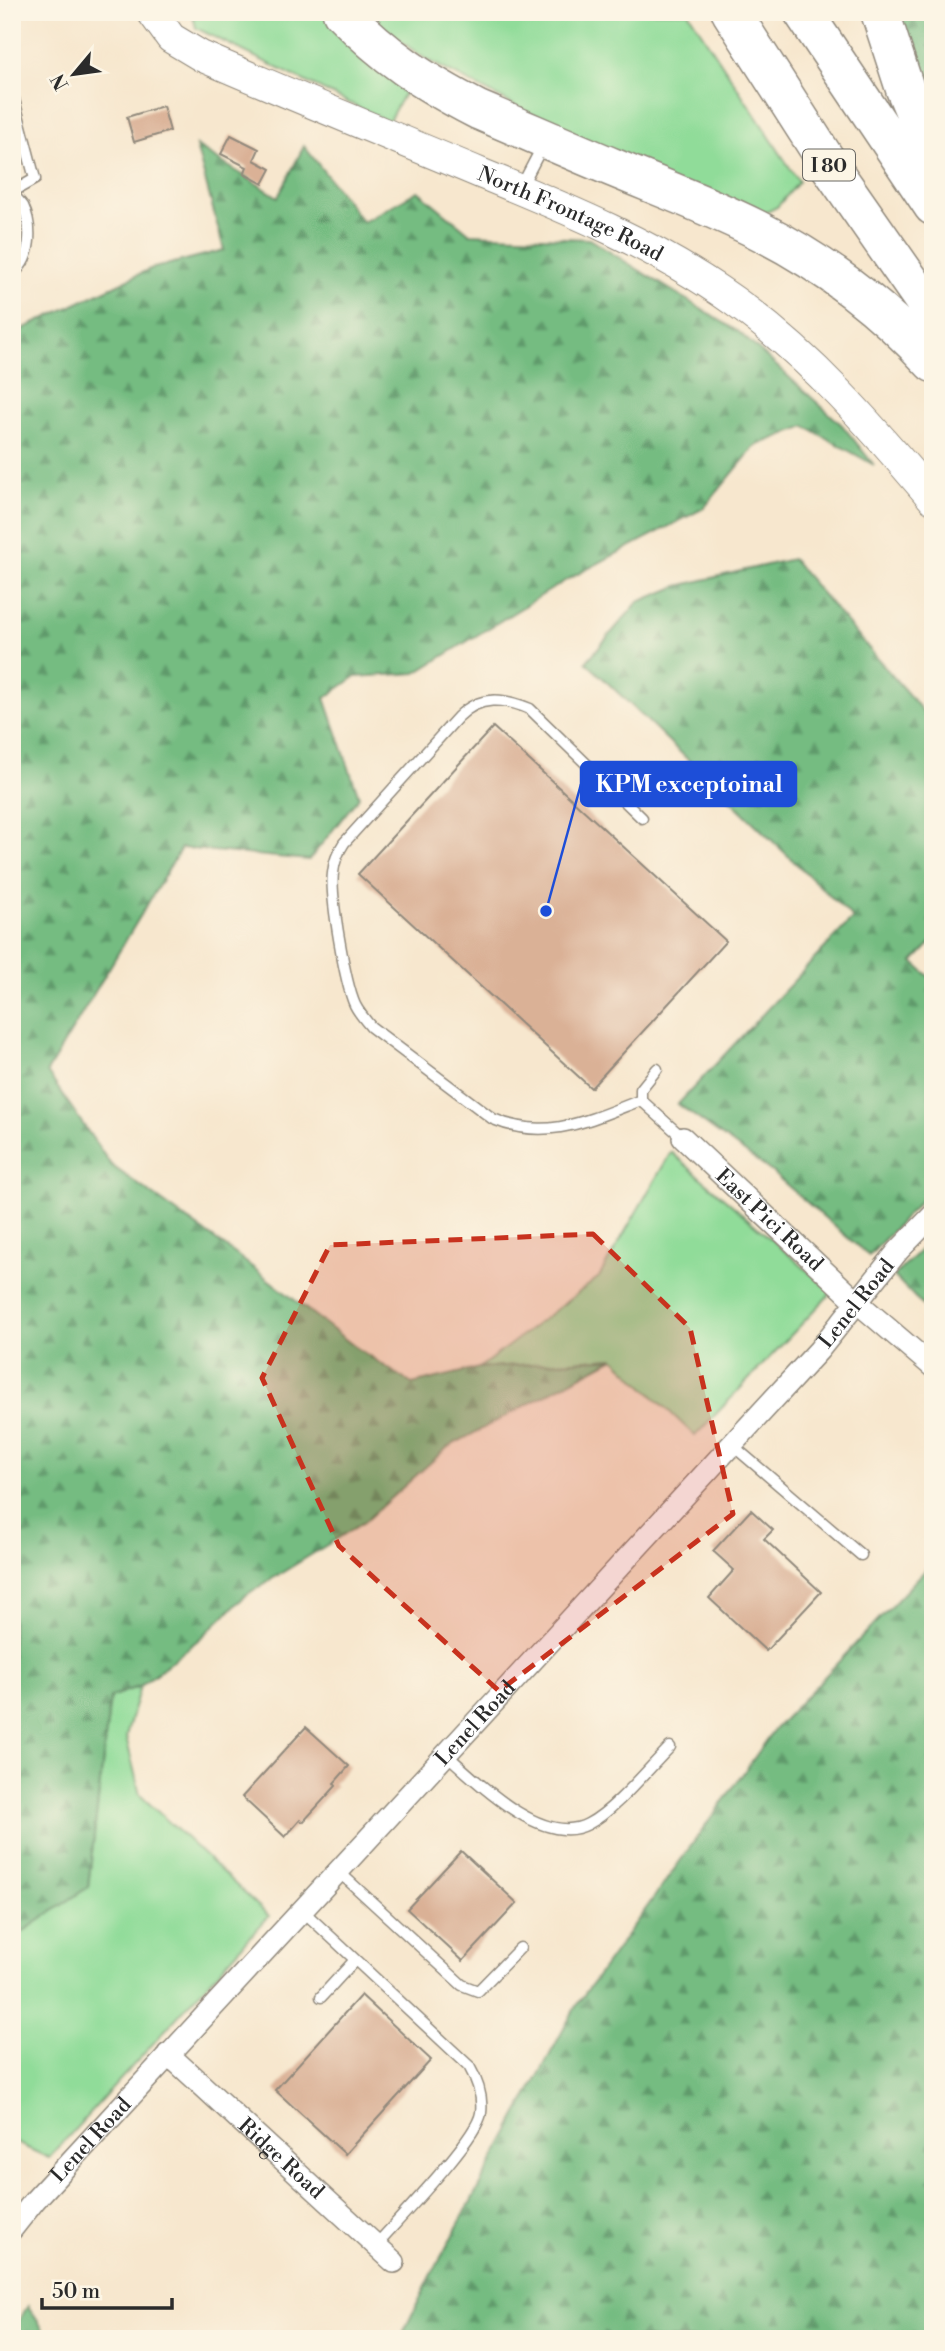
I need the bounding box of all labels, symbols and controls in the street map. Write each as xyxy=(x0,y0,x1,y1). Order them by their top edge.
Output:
north arrow xyxy=(38,38,108,108)
text: N xyxy=(46,69,74,94)
road number: I 80 xyxy=(803,150,855,181)
street label: North Frontage Road xyxy=(474,161,667,268)
callout: KPM exceptoinal xyxy=(581,762,796,806)
text: KPM exceptoinal xyxy=(596,771,783,799)
street label: East Pici Road xyxy=(710,1163,828,1277)
street label: Lenel Road xyxy=(813,1254,901,1354)
street label: Lenel Road xyxy=(430,1675,522,1772)
street label: Lenel Road xyxy=(46,2092,137,2189)
street label: Ridge Road xyxy=(232,2113,329,2205)
scale bar xyxy=(42,2267,172,2311)
text: 50 m xyxy=(52,2279,100,2305)

